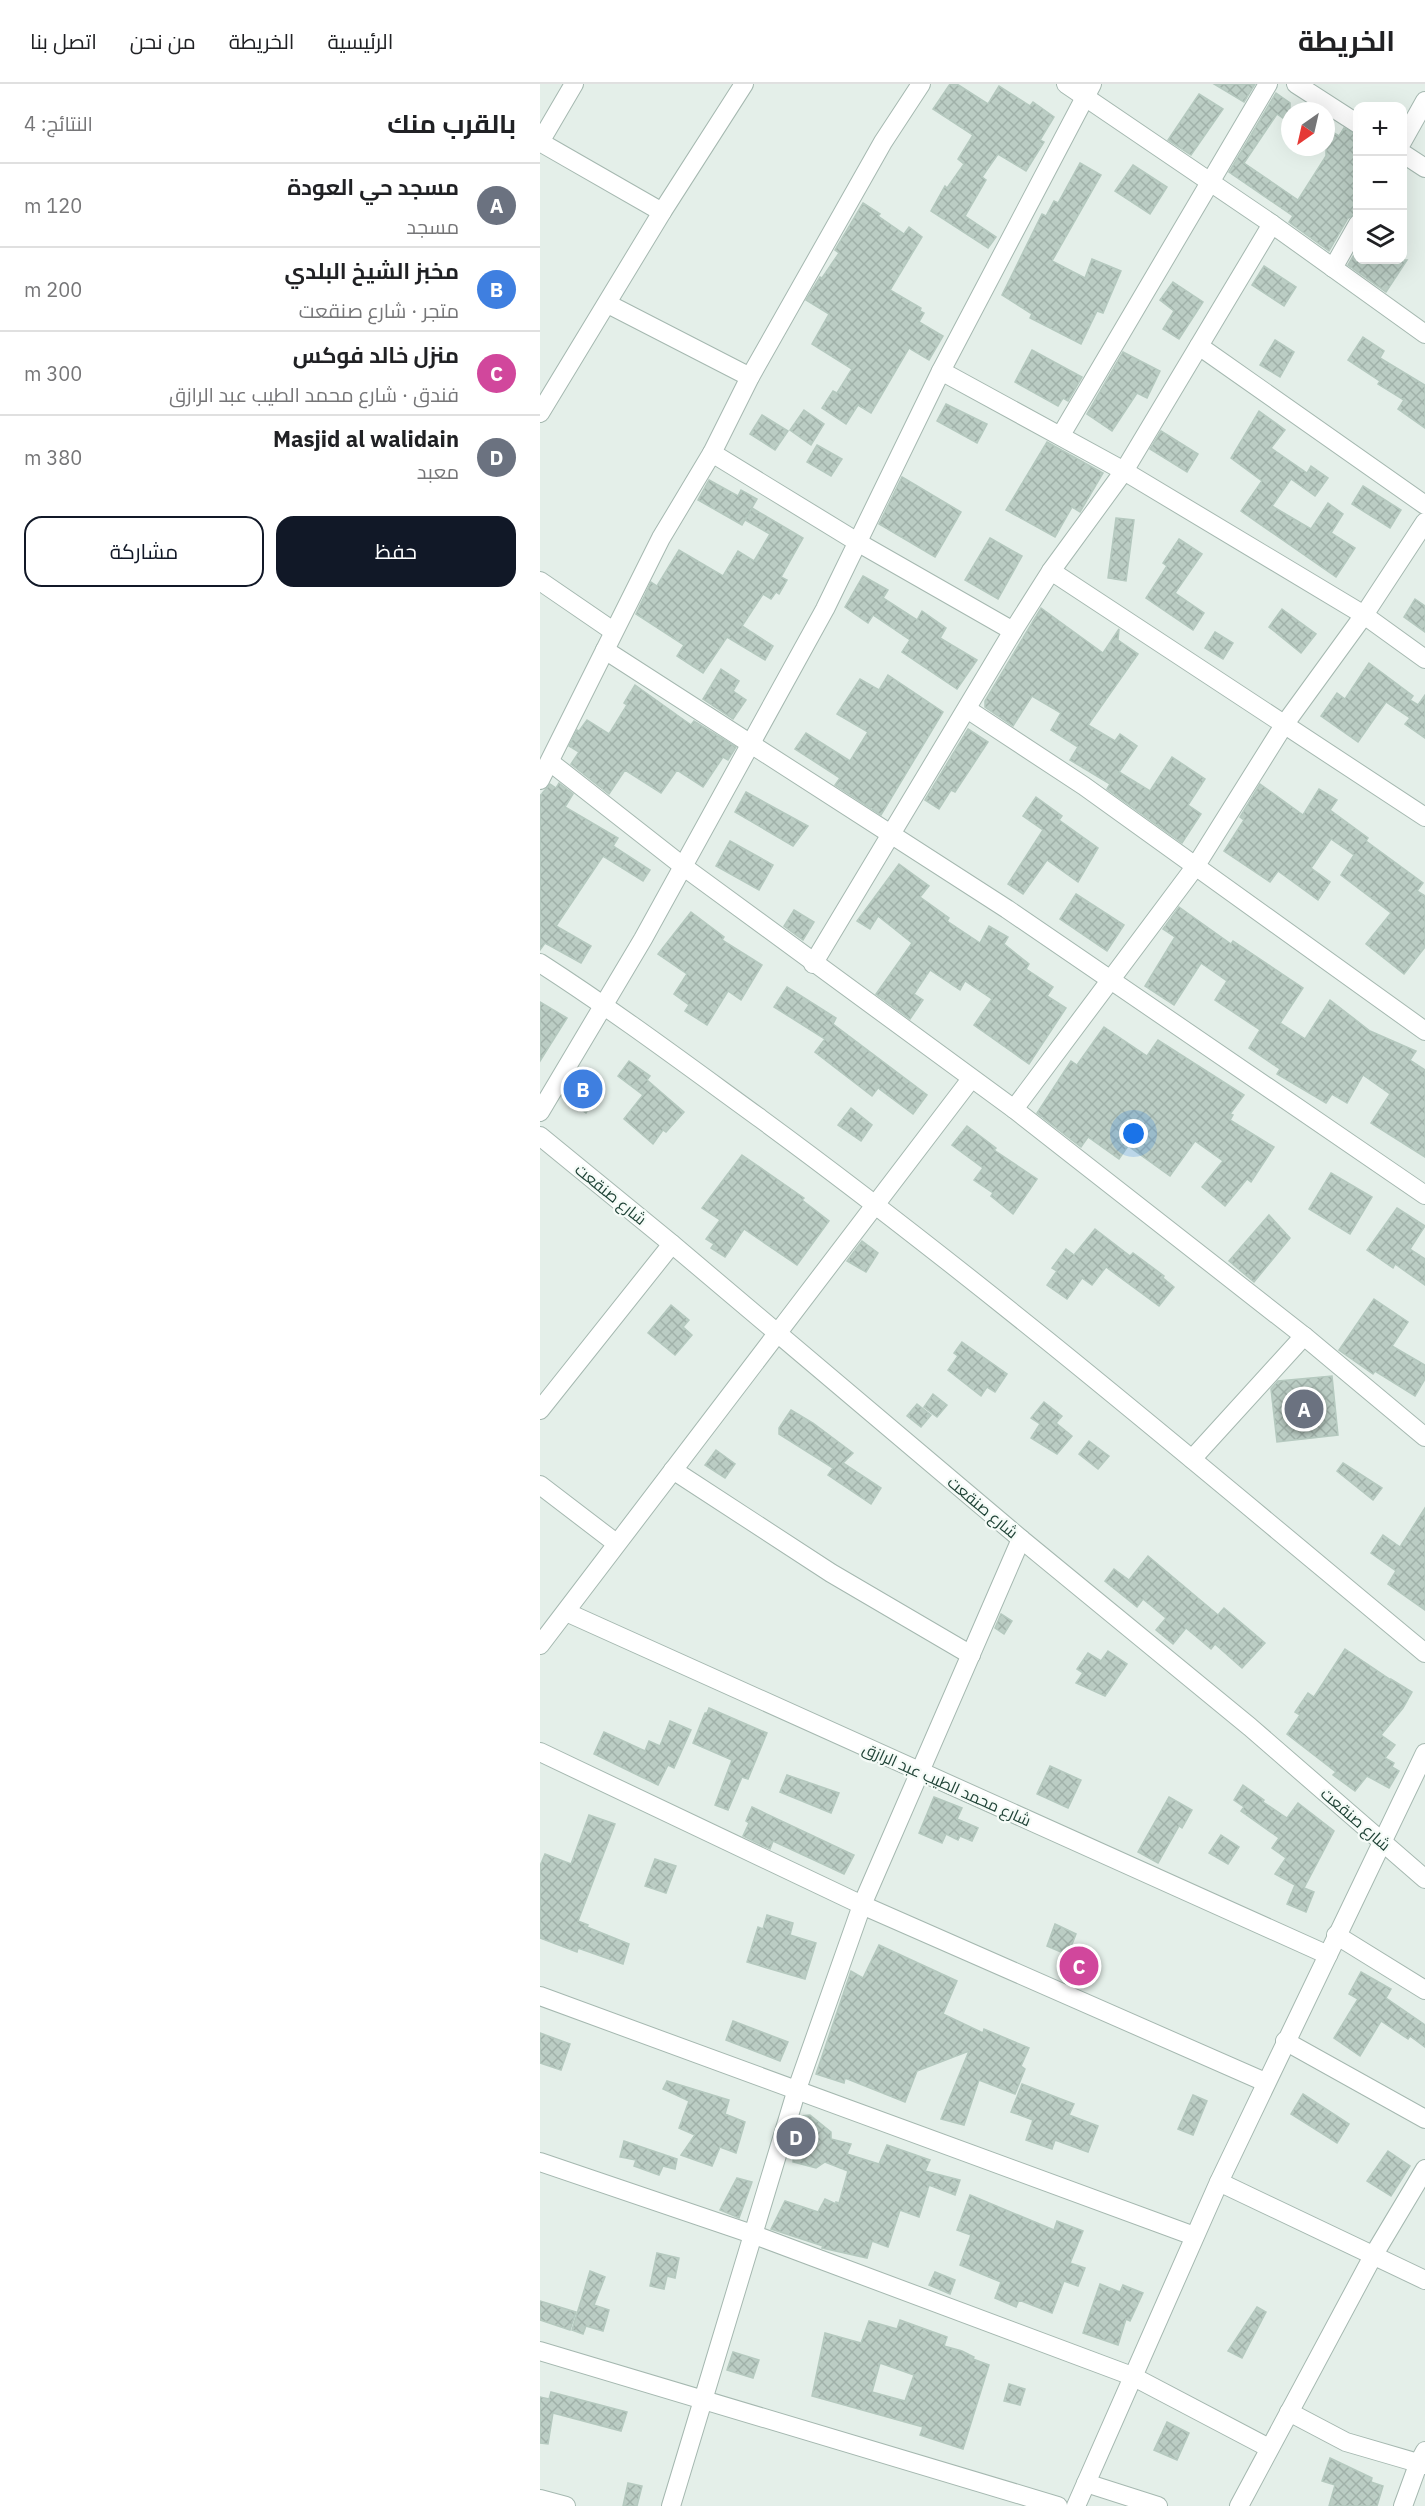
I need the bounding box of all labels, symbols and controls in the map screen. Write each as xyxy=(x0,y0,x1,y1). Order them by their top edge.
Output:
text: الخريطة xyxy=(1298,22,1395,59)
text: اتصل بنا xyxy=(30,27,97,55)
text: من نحن xyxy=(130,27,196,55)
text: الخريطة xyxy=(229,27,294,55)
text: الرئيسية xyxy=(327,27,393,55)
north arrow xyxy=(1281,102,1335,156)
map controls xyxy=(1353,102,1407,264)
button: + xyxy=(1353,102,1407,156)
text: بالقرب منك xyxy=(387,106,516,140)
text: النتائج: 4 xyxy=(24,110,93,137)
button: − xyxy=(1353,156,1407,210)
text: مسجد حي العودة xyxy=(287,172,459,201)
text: 120 m xyxy=(24,192,82,219)
text: A xyxy=(490,192,503,219)
button: layers xyxy=(1353,210,1407,264)
text: مسجد xyxy=(406,213,459,240)
text: مخبز الشيخ البلدي xyxy=(284,256,459,285)
text: 200 m xyxy=(24,276,82,303)
text: B xyxy=(490,276,503,303)
text: متجر · شارع صنقعت xyxy=(299,297,459,324)
text: منزل خالد فوكس xyxy=(293,340,459,369)
text: 300 m xyxy=(24,360,82,387)
text: C xyxy=(490,360,503,387)
text: فندق · شارع محمد الطيب عبد الرازق xyxy=(169,381,459,408)
text: Masjid al walidain xyxy=(273,424,459,453)
text: 380 m xyxy=(24,444,82,471)
text: D xyxy=(490,444,503,471)
text: معبد xyxy=(417,458,459,485)
button: مشاركة xyxy=(24,516,264,587)
button: حفظ xyxy=(276,516,516,587)
pin: B xyxy=(564,1066,603,1112)
your location xyxy=(1119,1119,1148,1148)
street label: شارع صنقعت xyxy=(570,1159,651,1230)
pin: A xyxy=(1284,1386,1323,1432)
street label: شارع صنقعت xyxy=(942,1472,1022,1544)
street label: شارع محمد الطيب عبد الرازق xyxy=(859,1738,1034,1832)
street label: شارع صنقعت xyxy=(1316,1783,1395,1856)
pin: C xyxy=(1060,1944,1098,1988)
pin: D xyxy=(776,2114,816,2160)

